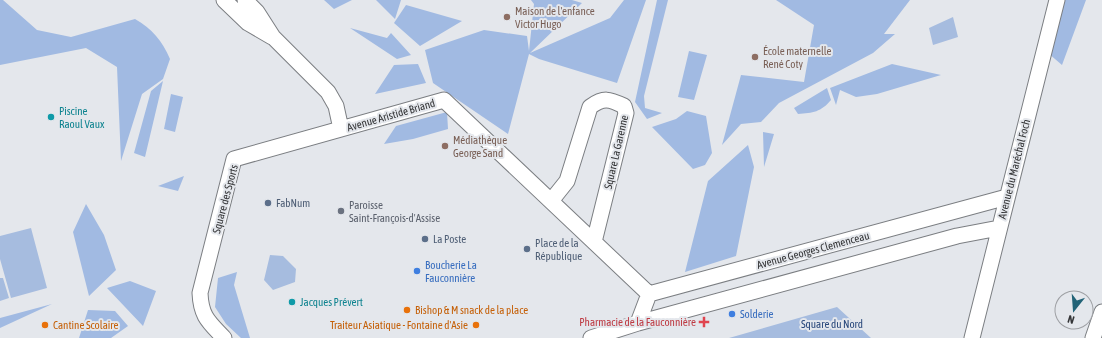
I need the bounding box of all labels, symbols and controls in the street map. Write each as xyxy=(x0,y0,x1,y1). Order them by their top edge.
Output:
place label: Maison de l'enfance Victor Hugo xyxy=(515,5,595,30)
marker: Maison de l'enfance Victor Hugo xyxy=(502,12,512,22)
place label: École maternelle René Coty xyxy=(763,45,832,70)
marker: École maternelle René Coty xyxy=(750,52,760,62)
street label: Avenue Aristide Briand xyxy=(346,97,436,133)
place label: Piscine Raoul Vaux xyxy=(59,105,105,130)
marker: Piscine Raoul Vaux xyxy=(46,112,56,122)
street label: Square La Garenne xyxy=(602,114,630,190)
street label: Avenue du Maréchal Foch xyxy=(996,118,1032,220)
place label: Médiathèque George Sand xyxy=(453,134,507,159)
marker: Médiathèque George Sand xyxy=(440,141,450,151)
street label: Square des Sports xyxy=(210,163,240,235)
place label: FabNum xyxy=(276,197,310,209)
marker: FabNum xyxy=(263,198,273,208)
place label: Paroisse Saint-François-d'Assise xyxy=(349,199,440,224)
marker: Paroisse Saint-François-d'Assise xyxy=(336,206,346,216)
street label: Avenue Georges Clemenceau xyxy=(755,229,871,271)
place label: La Poste xyxy=(433,233,466,245)
marker: La Poste xyxy=(420,234,430,244)
place label: Place de la République xyxy=(535,237,582,262)
marker: Place de la République xyxy=(522,244,532,254)
place label: Boucherie La Fauconnière xyxy=(425,259,477,284)
marker: Boucherie La Fauconnière xyxy=(412,266,422,276)
north arrow xyxy=(1054,290,1094,330)
place label: Jacques Prévert xyxy=(300,296,363,308)
marker: Jacques Prévert xyxy=(287,297,297,307)
place label: Bishop & M snack de la place xyxy=(415,304,528,316)
marker: Bishop & M snack de la place xyxy=(402,305,412,315)
place label: Solderie xyxy=(740,308,774,320)
marker: Solderie xyxy=(727,309,737,319)
text: N xyxy=(1066,313,1076,326)
place label: Pharmacie de la Fauconnière xyxy=(579,316,696,328)
marker: Pharmacie de la Fauconnière xyxy=(699,317,709,327)
park label: Square du Nord xyxy=(801,318,863,330)
place label: Cantine Scolaire xyxy=(53,319,119,331)
place label: Traiteur Asiatique - Fontaine d'Asie xyxy=(330,319,468,331)
marker: Cantine Scolaire xyxy=(40,320,50,330)
marker: Traiteur Asiatique - Fontaine d'Asie xyxy=(471,320,481,330)

